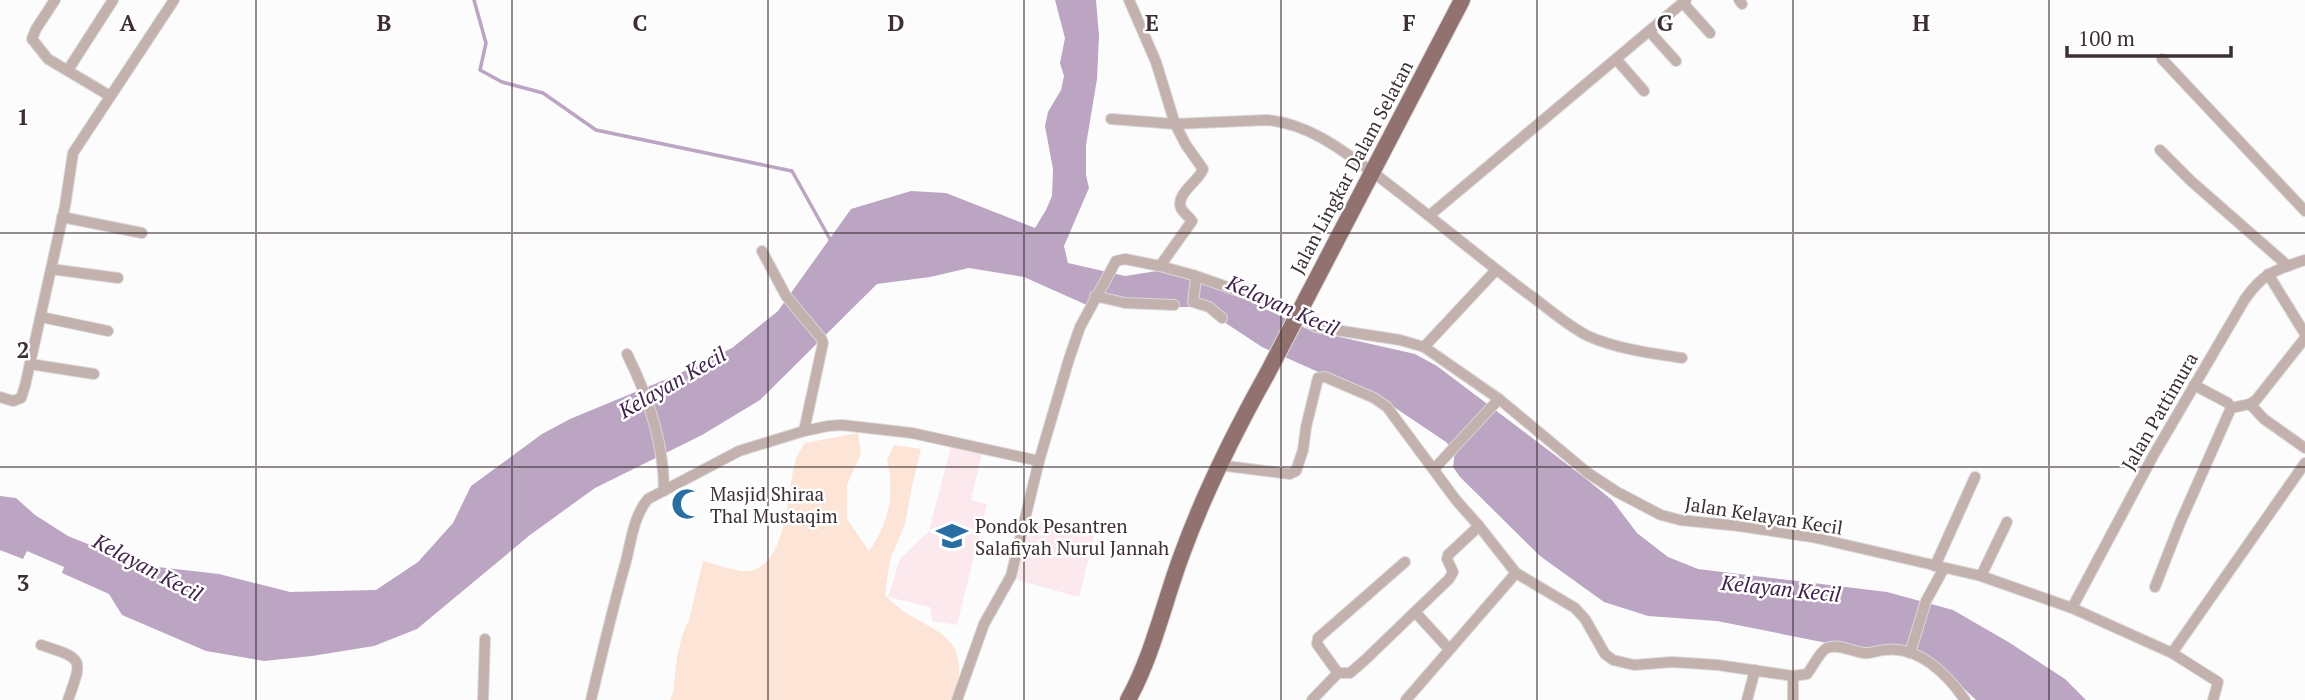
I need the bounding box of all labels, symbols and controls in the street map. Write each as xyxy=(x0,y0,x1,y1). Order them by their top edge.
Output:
text: A xyxy=(120,7,137,38)
text: B xyxy=(377,7,392,38)
text: C xyxy=(633,7,648,38)
text: D xyxy=(888,7,905,38)
text: E xyxy=(1145,7,1159,38)
text: F xyxy=(1402,7,1416,38)
text: G xyxy=(1657,7,1674,38)
text: H xyxy=(1912,7,1930,38)
scale bar xyxy=(2067,14,2232,58)
text: 100 m xyxy=(2078,24,2135,52)
street label: Jalan Lingkar Dalam Selatan xyxy=(1284,56,1418,278)
text: 1 xyxy=(17,101,30,132)
water label: Kelayan Kecil xyxy=(1222,267,1344,342)
text: 2 xyxy=(17,334,30,365)
water label: Kelayan Kecil xyxy=(612,340,731,425)
street label: Jalan Pattimura xyxy=(2115,347,2203,474)
place label: Masjid Shiraa Thal Mustaqim xyxy=(710,481,838,528)
mosque icon: Masjid Shiraa Thal Mustaqim xyxy=(670,487,704,521)
street label: Jalan Kelayan Kecil xyxy=(1683,490,1845,540)
place label: Pondok Pesantren Salafiyah Nurul Jannah xyxy=(975,513,1169,560)
school or university icon: Pondok Pesantren Salafiyah Nurul Jannah xyxy=(935,519,969,553)
water label: Kelayan Kecil xyxy=(88,526,208,608)
text: 3 xyxy=(17,567,30,598)
water label: Kelayan Kecil xyxy=(1719,568,1842,608)

